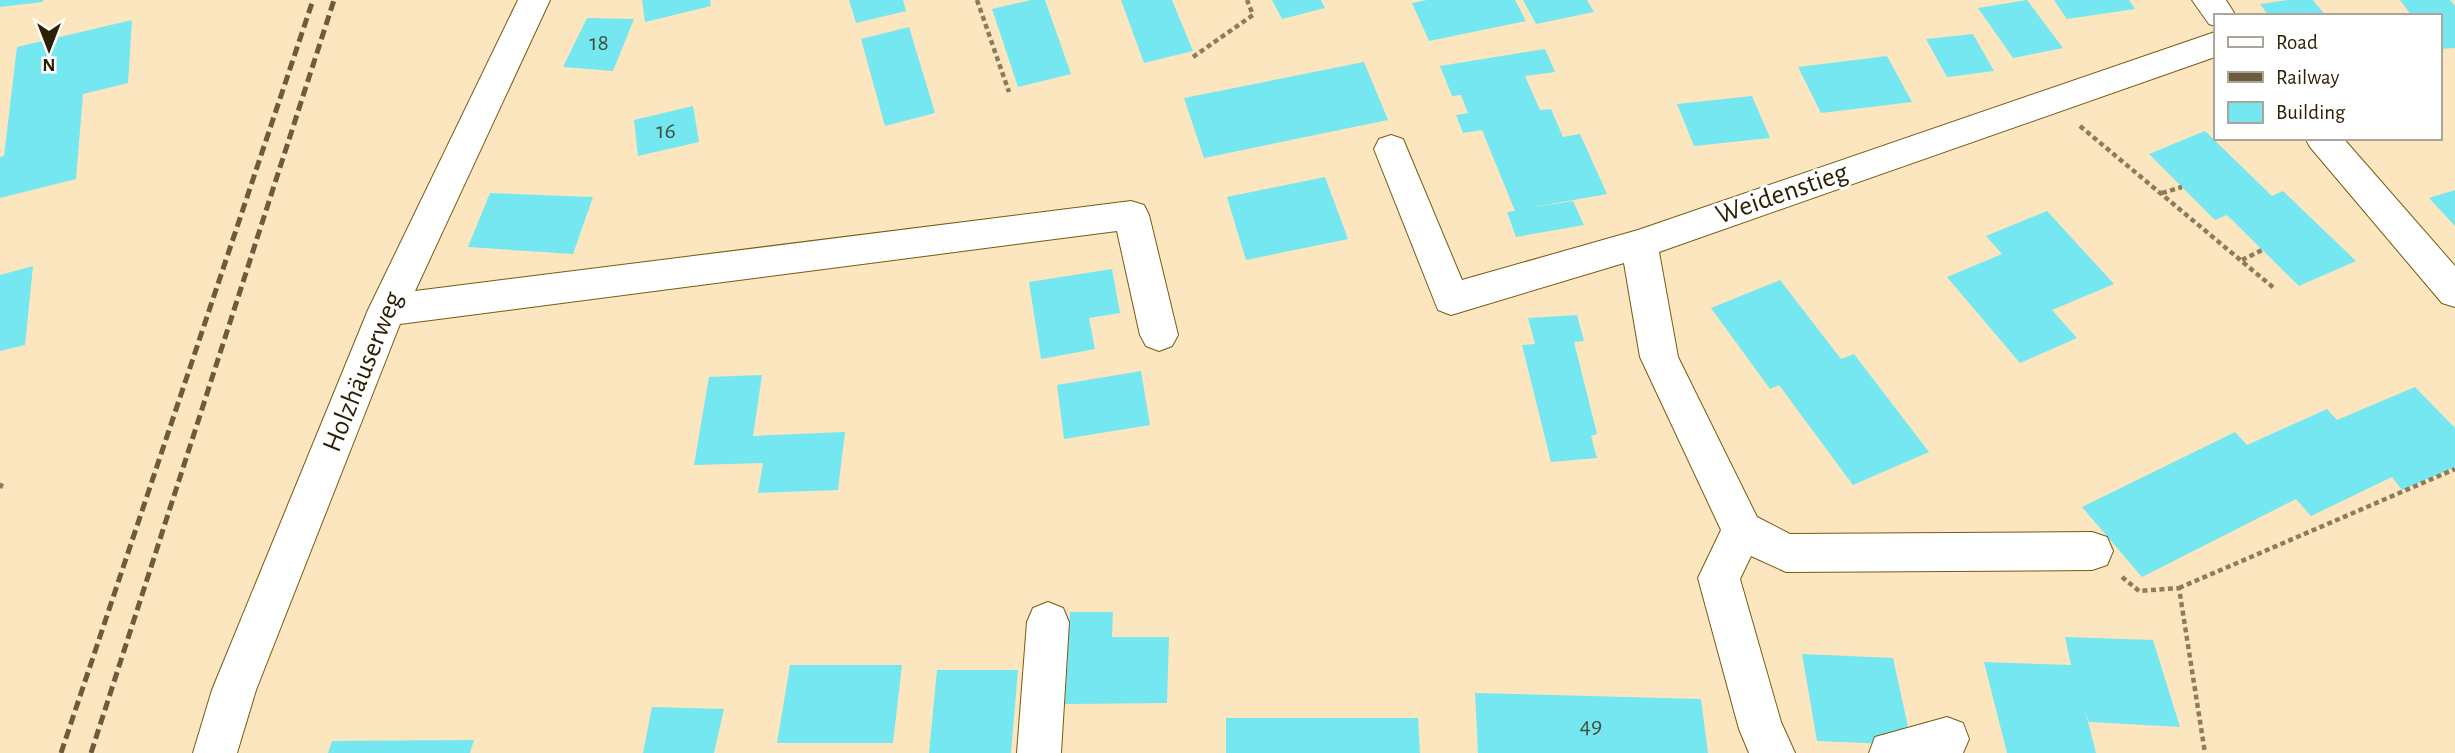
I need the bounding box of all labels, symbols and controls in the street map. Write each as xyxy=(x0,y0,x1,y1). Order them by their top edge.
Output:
north arrow xyxy=(14,14,84,84)
legend xyxy=(2214,14,2441,140)
house number: 18 xyxy=(589,31,609,55)
text: Road xyxy=(2276,32,2318,53)
text: N xyxy=(42,55,56,74)
text: Railway xyxy=(2276,67,2339,88)
text: Building xyxy=(2276,102,2346,123)
house number: 16 xyxy=(656,119,676,143)
street label: Weidenstieg xyxy=(1712,158,1852,230)
street label: Holzhäuserweg xyxy=(318,288,408,456)
house number: 49 xyxy=(1580,714,1602,738)

